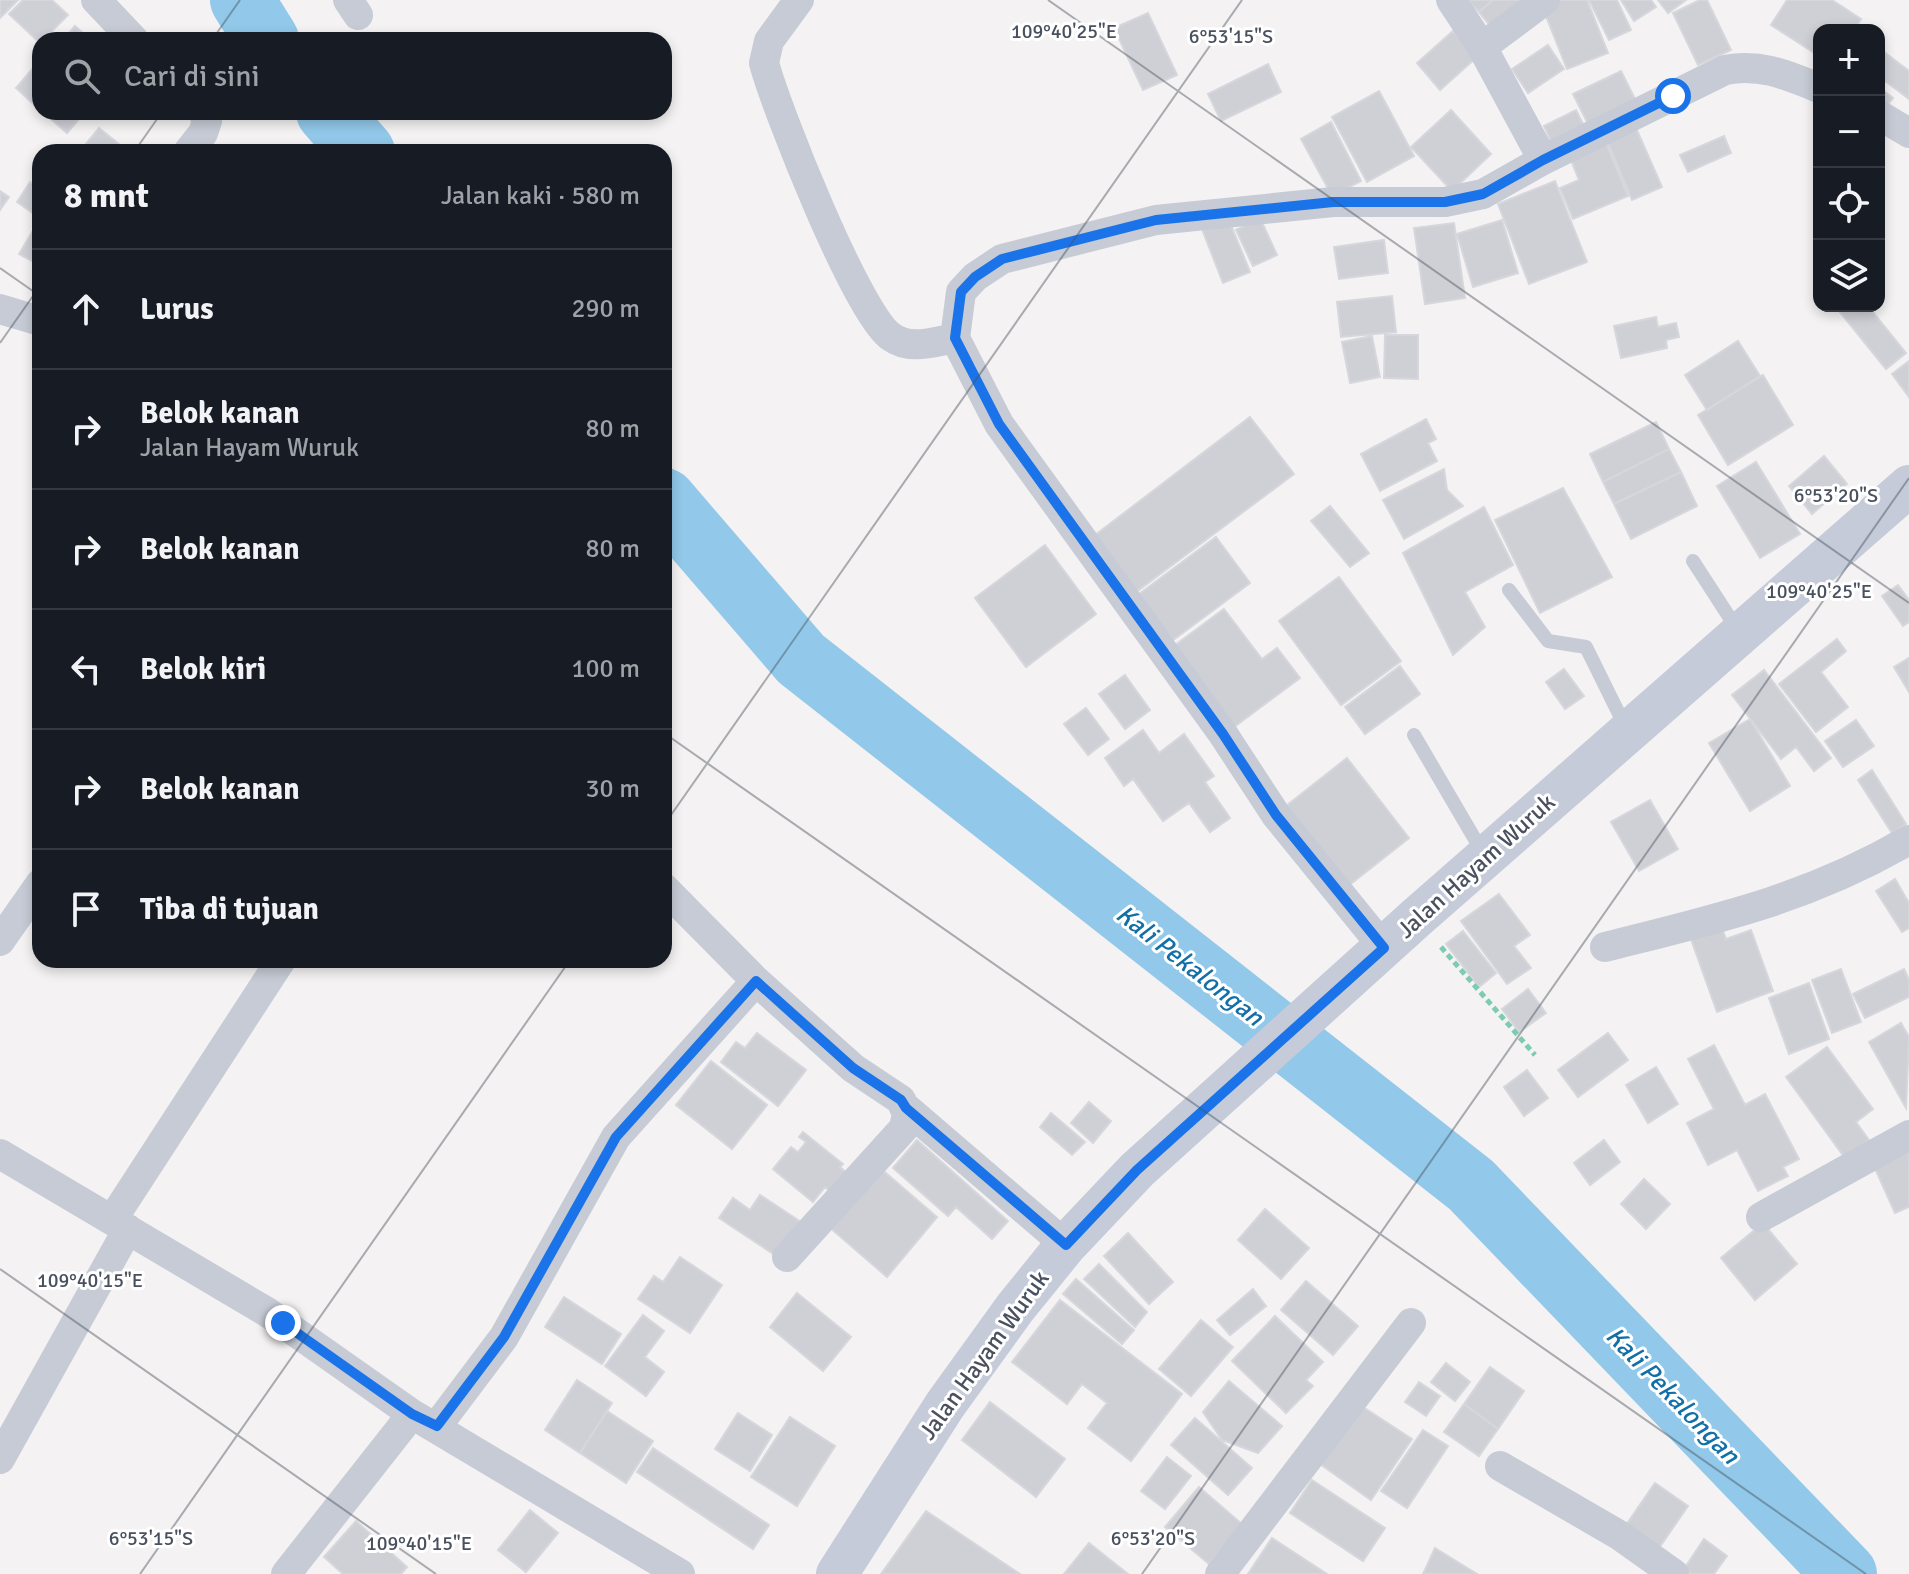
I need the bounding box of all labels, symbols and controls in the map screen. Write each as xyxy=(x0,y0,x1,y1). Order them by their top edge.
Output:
text: 109°40'25"E xyxy=(1011,19,1117,44)
text: 6°53'15"S xyxy=(1189,24,1273,49)
map controls xyxy=(1813,24,1885,312)
button: + xyxy=(1813,24,1885,96)
search box xyxy=(32,32,672,120)
icon: search xyxy=(60,54,104,98)
text: Cari di sini xyxy=(124,58,260,95)
route start xyxy=(1655,78,1691,114)
button: − xyxy=(1813,96,1885,168)
button: locate xyxy=(1813,168,1885,240)
text: 8 mnt xyxy=(64,175,149,217)
text: Jalan kaki · 580 m xyxy=(441,180,640,212)
button: layers xyxy=(1813,240,1885,312)
icon: ahead xyxy=(64,287,108,331)
text: Lurus xyxy=(140,291,214,328)
text: 290 m xyxy=(571,293,640,325)
text: Belok kanan xyxy=(140,395,300,432)
icon: right xyxy=(64,407,108,451)
text: 80 m xyxy=(585,413,640,445)
text: Jalan Hayam Wuruk xyxy=(140,432,359,464)
text: 6°53'20"S xyxy=(1794,483,1878,508)
icon: right xyxy=(64,527,108,571)
text: Belok kanan xyxy=(140,531,300,568)
text: 80 m xyxy=(585,533,640,565)
text: 109°40'25"E xyxy=(1766,579,1872,604)
icon: left xyxy=(64,647,108,691)
text: Belok kiri xyxy=(140,651,266,688)
text: 100 m xyxy=(571,653,640,685)
icon: right xyxy=(64,767,108,811)
text: Belok kanan xyxy=(140,771,300,808)
text: 30 m xyxy=(585,773,640,805)
street label: Jalan Hayam Wuruk xyxy=(1391,787,1561,945)
icon: arrive xyxy=(64,887,108,931)
text: Tiba di tujuan xyxy=(140,891,319,928)
water label: Kali Pekalongan xyxy=(1109,898,1270,1034)
street label: Jalan Hayam Wuruk xyxy=(912,1264,1056,1446)
text: 109°40'15"E xyxy=(37,1268,143,1293)
route end xyxy=(265,1305,301,1341)
water label: Kali Pekalongan xyxy=(1599,1320,1746,1472)
text: 6°53'15"S xyxy=(109,1526,193,1551)
text: 6°53'20"S xyxy=(1111,1526,1195,1551)
text: 109°40'15"E xyxy=(366,1531,472,1556)

